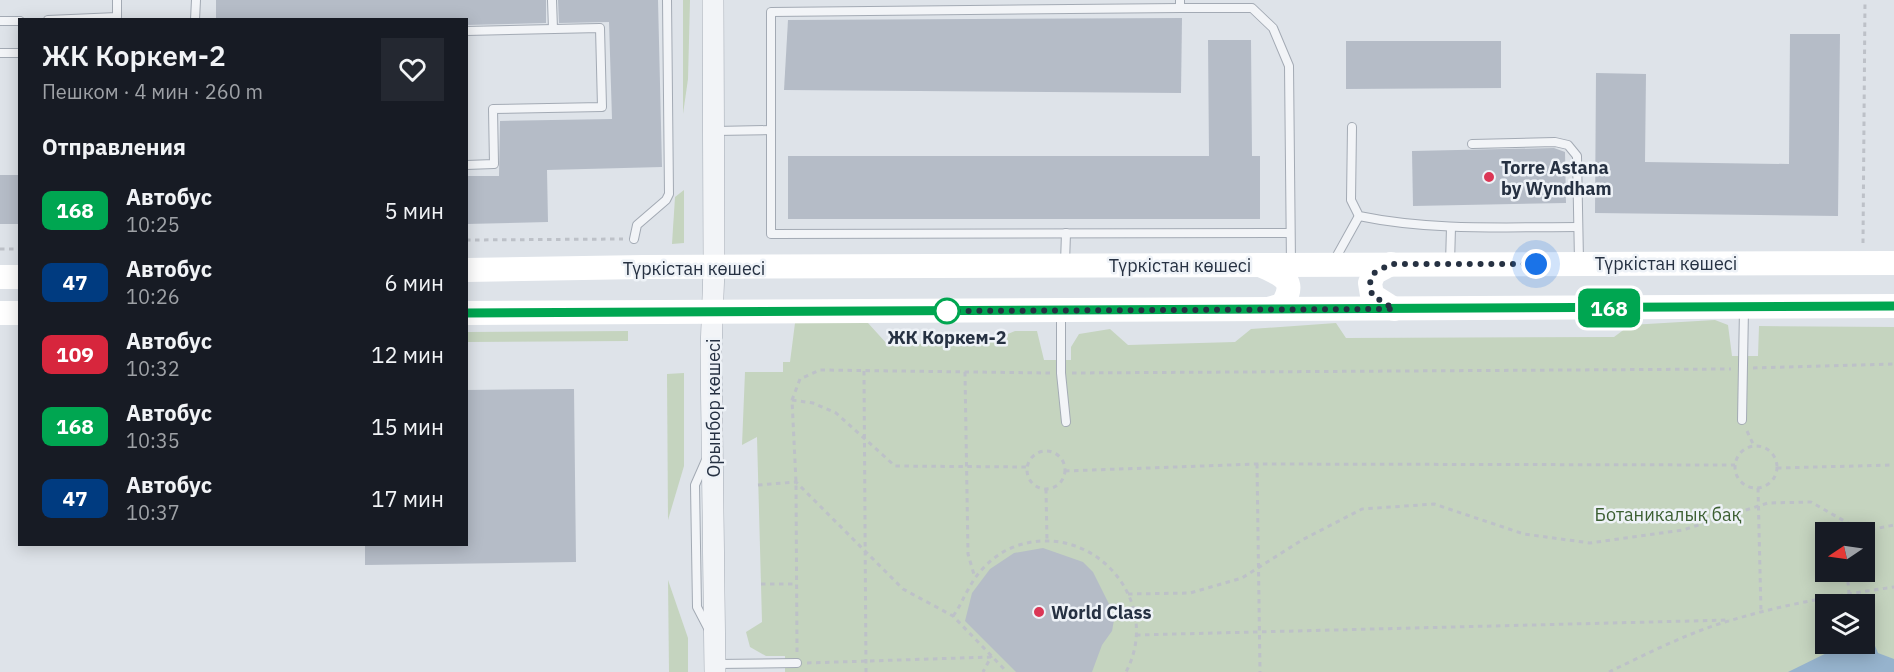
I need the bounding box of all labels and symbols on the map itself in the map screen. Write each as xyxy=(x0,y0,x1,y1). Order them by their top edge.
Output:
place label: Torre Astana by Wyndham xyxy=(1501,156,1611,200)
marker: Torre Astana by Wyndham xyxy=(1482,170,1496,184)
your location xyxy=(1521,249,1551,279)
street label: Түркістан көшесі xyxy=(1595,252,1737,275)
street label: Түркістан көшесі xyxy=(1109,254,1251,277)
street label: Түркістан көшесі xyxy=(623,257,765,280)
line badge: 168 xyxy=(1574,288,1644,328)
marker: ЖК Коркем-2 xyxy=(934,298,960,324)
place label: ЖК Коркем-2 xyxy=(887,326,1007,349)
street label: Орынбор көшесі xyxy=(702,338,725,478)
park label: Ботаникалық бақ xyxy=(1594,503,1742,526)
north arrow xyxy=(1815,522,1875,582)
place label: World Class xyxy=(1051,601,1152,624)
marker: World Class xyxy=(1032,605,1046,619)

